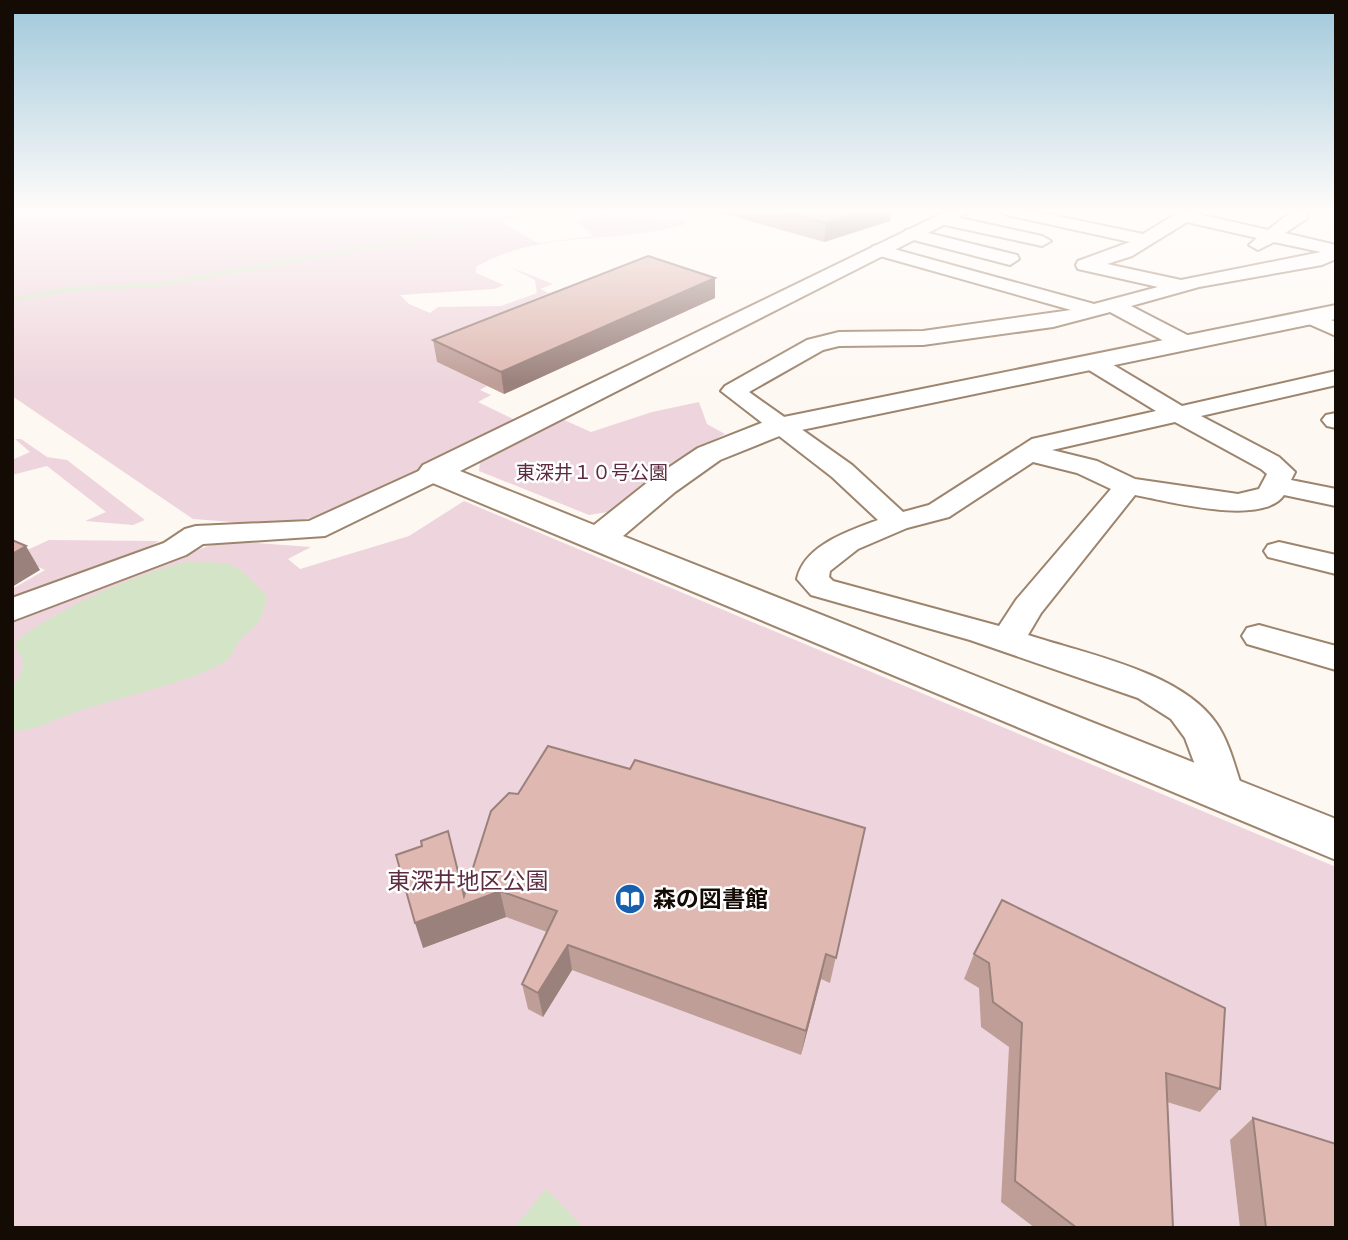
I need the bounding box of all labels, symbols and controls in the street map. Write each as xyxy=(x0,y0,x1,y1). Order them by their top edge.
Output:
park label: 東深井１０号公園 xyxy=(516,459,668,485)
park label: 東深井地区公園 xyxy=(388,864,549,896)
library icon: 森の図書館 xyxy=(613,882,647,916)
place label: 森の図書館 xyxy=(653,882,768,914)

